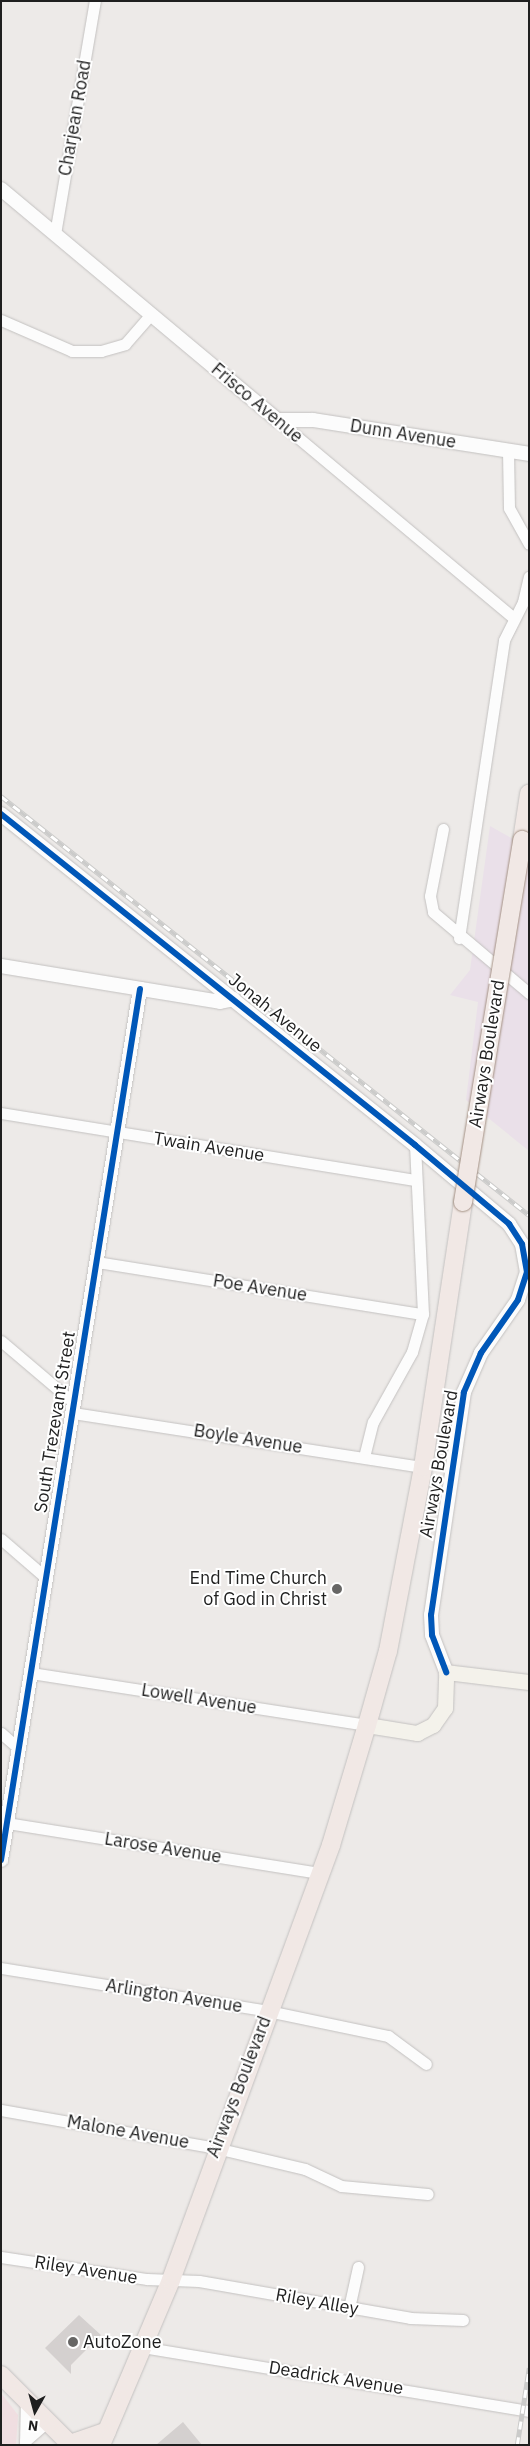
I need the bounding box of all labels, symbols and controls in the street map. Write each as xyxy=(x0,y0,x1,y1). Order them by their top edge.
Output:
street label: Charjean Road xyxy=(54,58,96,178)
street label: Frisco Avenue xyxy=(207,358,307,448)
street label: Dunn Avenue xyxy=(348,415,458,453)
street label: Jonah Avenue xyxy=(224,969,326,1057)
street label: Airways Boulevard xyxy=(465,978,509,1130)
street label: Twain Avenue xyxy=(152,1128,266,1166)
street label: Poe Avenue xyxy=(211,1270,309,1306)
street label: South Trezevant Street xyxy=(30,1330,80,1514)
street label: Airways Boulevard xyxy=(415,1388,463,1540)
street label: Boyle Avenue xyxy=(192,1420,304,1458)
place label: End Time Church of God in Christ xyxy=(190,1568,327,1610)
marker: End Time Church of God in Christ xyxy=(331,1583,343,1595)
street label: Lowell Avenue xyxy=(140,1679,258,1719)
street label: Larose Avenue xyxy=(103,1828,223,1868)
street label: Arlington Avenue xyxy=(104,1975,244,2017)
street label: Airways Boulevard xyxy=(202,2013,276,2161)
street label: Malone Avenue xyxy=(65,2111,191,2153)
street label: Riley Avenue xyxy=(33,2251,139,2289)
street label: Riley Alley xyxy=(274,2284,360,2320)
place label: AutoZone xyxy=(83,2331,162,2353)
marker: AutoZone xyxy=(67,2336,79,2348)
street label: Deadrick Avenue xyxy=(267,2357,405,2399)
north arrow xyxy=(10,2386,60,2436)
text: N xyxy=(27,2416,39,2435)

